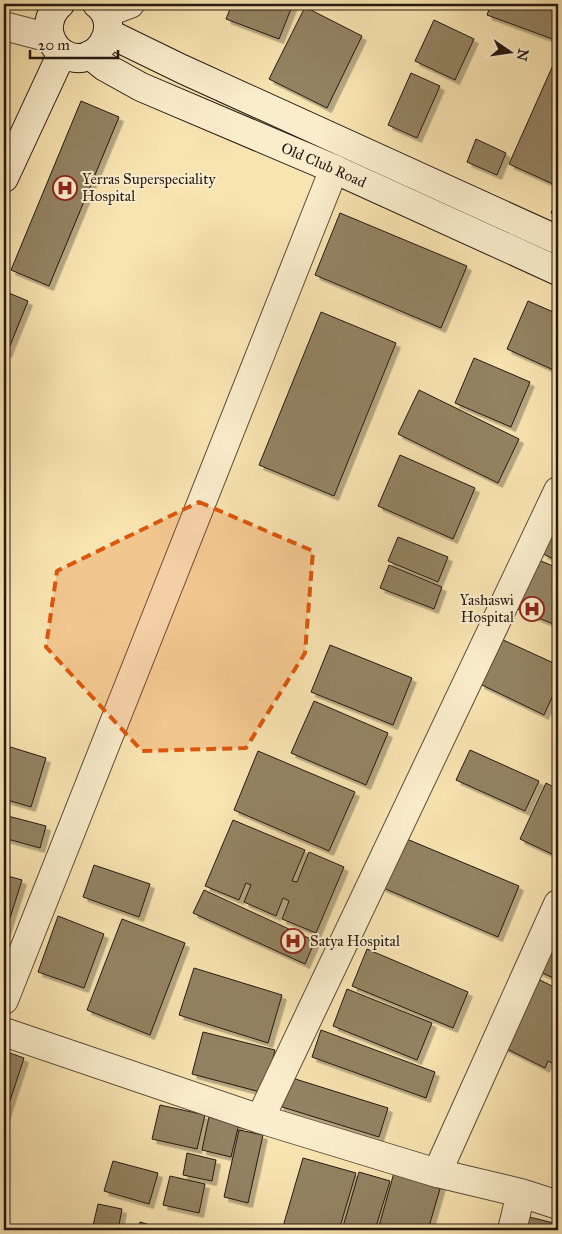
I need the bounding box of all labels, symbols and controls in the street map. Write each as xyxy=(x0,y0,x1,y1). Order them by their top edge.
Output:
scale bar xyxy=(30,28,118,60)
north arrow xyxy=(484,28,534,78)
text: 20 m xyxy=(38,36,70,54)
text: N xyxy=(513,47,532,63)
street label: Old Club Road xyxy=(278,139,369,192)
place label: Yerras Superspeciality Hospital xyxy=(82,170,216,205)
hospital icon: Yerras Superspeciality Hospital xyxy=(52,175,78,201)
place label: Yashaswi Hospital xyxy=(460,591,515,626)
hospital icon: Yashaswi Hospital xyxy=(519,596,545,622)
hospital icon: Satya Hospital xyxy=(280,928,306,954)
place label: Satya Hospital xyxy=(310,932,401,950)

